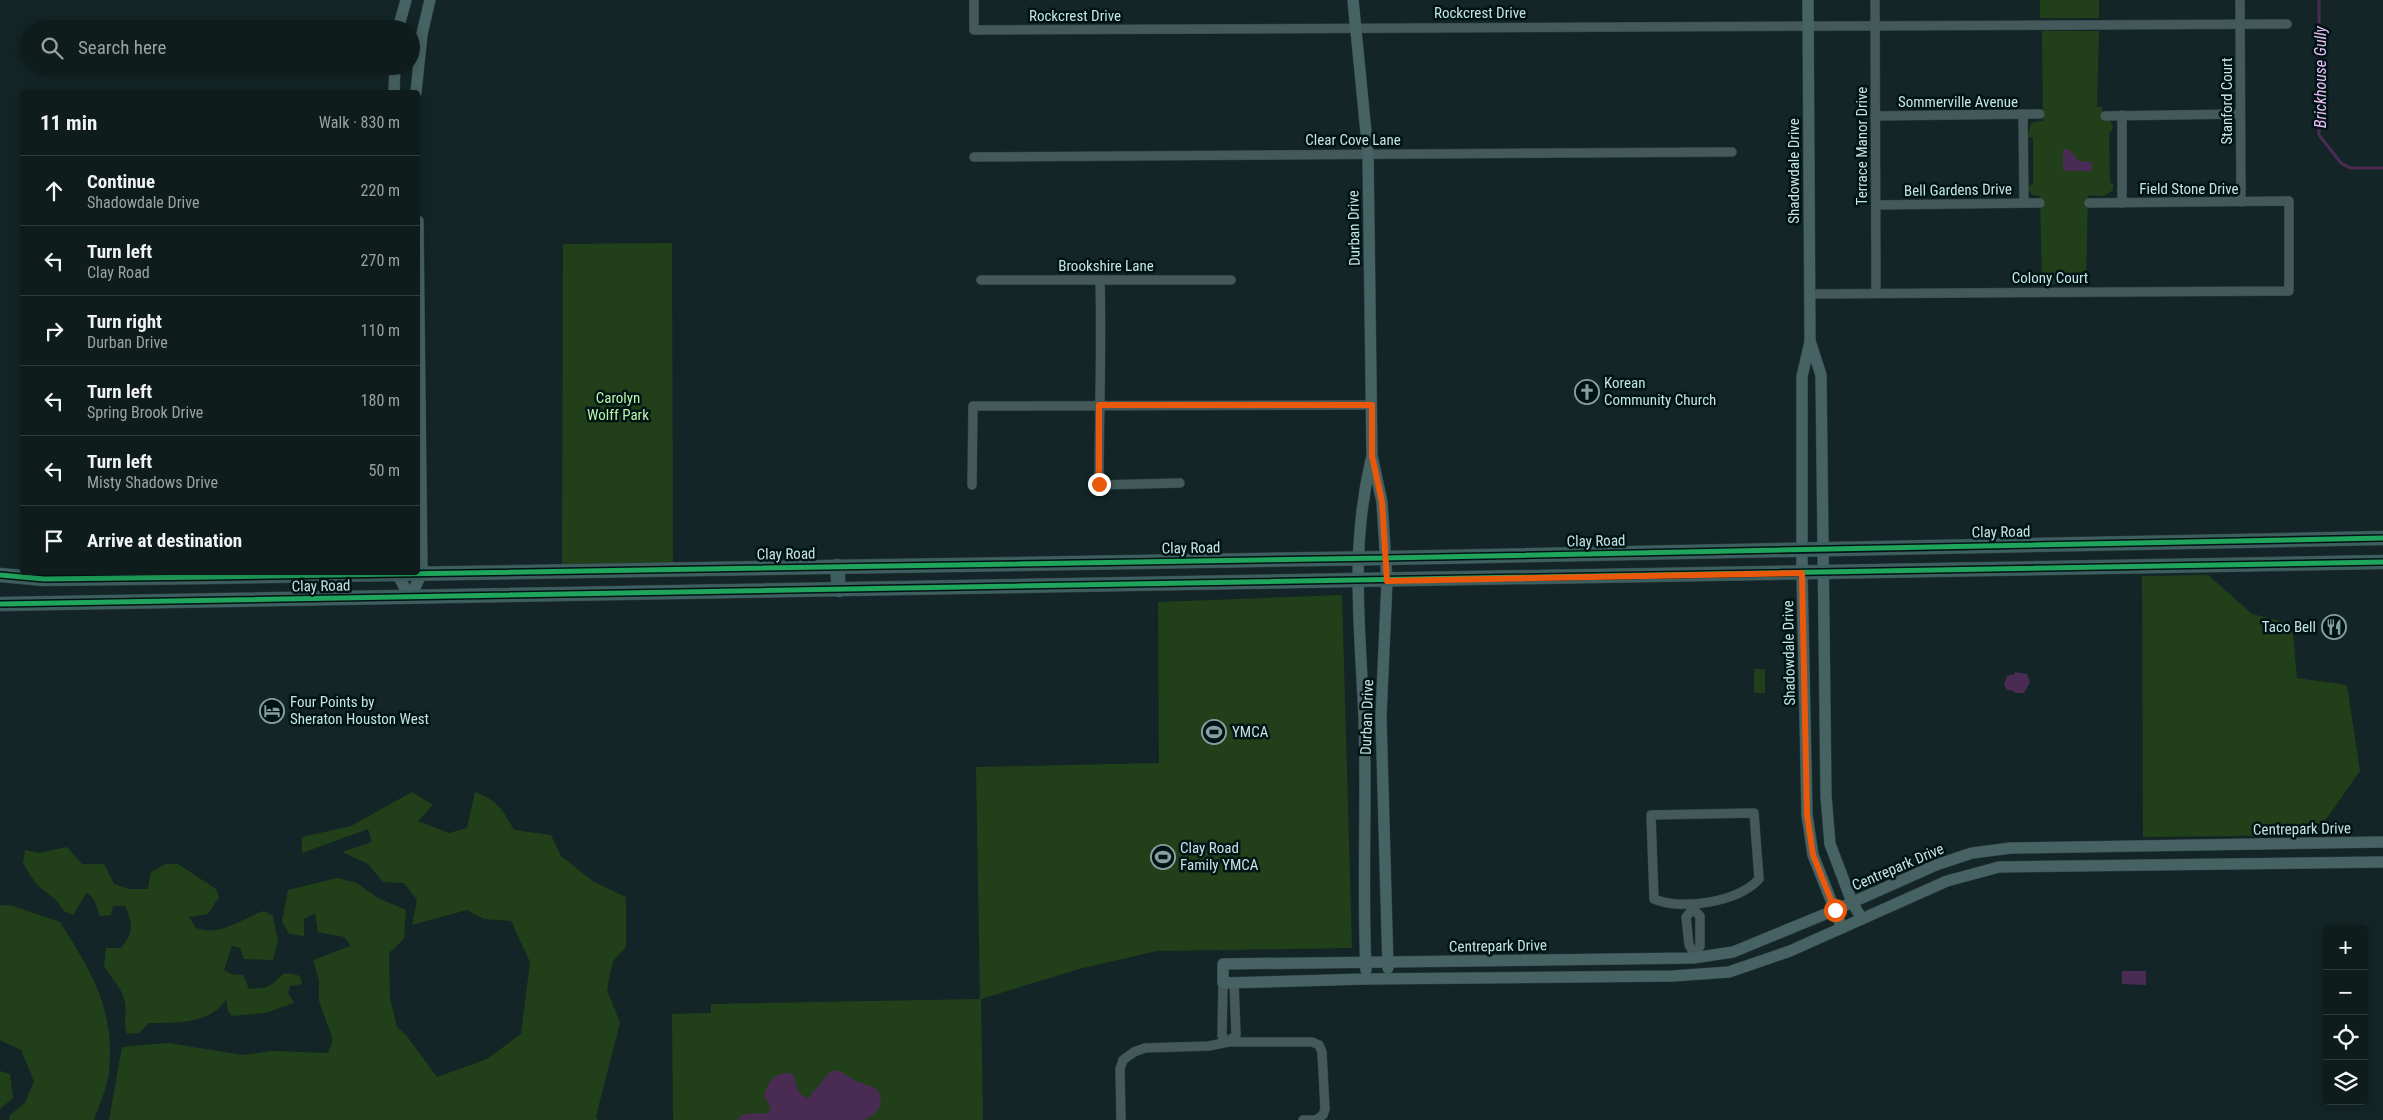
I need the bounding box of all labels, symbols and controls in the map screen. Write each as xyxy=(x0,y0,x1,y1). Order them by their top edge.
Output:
street label: Rockcrest Drive xyxy=(1434,4,1526,22)
street label: Rockcrest Drive xyxy=(1029,7,1121,25)
search box xyxy=(20,20,420,75)
water label: Brickhouse Gully xyxy=(2311,25,2330,128)
icon: search xyxy=(38,34,66,62)
text: Search here xyxy=(78,36,166,59)
street label: Stanford Court xyxy=(2218,58,2236,144)
street label: Terrace Manor Drive xyxy=(1853,87,1871,205)
street label: Sommerville Avenue xyxy=(1898,93,2018,111)
text: 11 min xyxy=(40,111,97,135)
text: Walk · 830 m xyxy=(319,113,400,132)
street label: Shadowdale Drive xyxy=(1785,118,1803,224)
street label: Clear Cove Lane xyxy=(1305,131,1401,149)
text: Continue xyxy=(87,170,155,193)
icon: ahead xyxy=(40,177,68,205)
street label: Bell Gardens Drive xyxy=(1904,180,2012,200)
street label: Field Stone Drive xyxy=(2139,180,2239,198)
text: 220 m xyxy=(361,181,400,200)
street label: Durban Drive xyxy=(1344,190,1364,266)
text: Shadowdale Drive xyxy=(87,193,199,212)
text: Turn left xyxy=(87,240,152,263)
icon: left xyxy=(40,247,68,275)
text: 270 m xyxy=(361,251,400,270)
street label: Brookshire Lane xyxy=(1058,257,1154,275)
text: Clay Road xyxy=(87,263,150,282)
street label: Colony Court xyxy=(2012,269,2088,287)
text: Turn right xyxy=(87,310,162,333)
icon: right xyxy=(40,317,68,345)
text: 110 m xyxy=(361,321,400,340)
text: Durban Drive xyxy=(87,333,168,352)
place label: Korean Community Church xyxy=(1604,374,1716,409)
church icon: Korean Community Church xyxy=(1574,379,1600,405)
text: Turn left xyxy=(87,380,152,403)
icon: left xyxy=(40,387,68,415)
park label: Carolyn Wolff Park xyxy=(587,389,649,424)
text: 180 m xyxy=(361,391,400,410)
text: Spring Brook Drive xyxy=(87,403,203,422)
text: Turn left xyxy=(87,450,152,473)
icon: left xyxy=(40,457,68,485)
text: 50 m xyxy=(368,461,400,480)
text: Misty Shadows Drive xyxy=(87,473,218,492)
route end xyxy=(1088,473,1111,496)
street label: Clay Road xyxy=(1971,522,2031,542)
icon: arrive xyxy=(40,527,68,555)
text: Arrive at destination xyxy=(87,529,242,552)
street label: Clay Road xyxy=(1566,531,1626,551)
street label: Clay Road xyxy=(1161,538,1221,558)
street label: Clay Road xyxy=(756,544,816,564)
street label: Clay Road xyxy=(291,576,351,596)
street label: Shadowdale Drive xyxy=(1779,600,1799,706)
restaurant icon: Taco Bell xyxy=(2321,614,2347,640)
place label: Taco Bell xyxy=(2262,618,2316,636)
street label: Durban Drive xyxy=(1357,679,1377,755)
place label: Four Points by Sheraton Houston West xyxy=(290,693,429,728)
hotel icon: Four Points by Sheraton Houston West xyxy=(259,698,285,724)
sports icon: YMCA xyxy=(1201,719,1227,745)
place label: YMCA xyxy=(1232,723,1269,741)
street label: Centrepark Drive xyxy=(2253,819,2351,839)
place label: Clay Road Family YMCA xyxy=(1180,839,1259,874)
street label: Centrepark Drive xyxy=(1849,840,1947,894)
sports icon: Clay Road Family YMCA xyxy=(1150,844,1176,870)
route start xyxy=(1824,899,1847,922)
map controls xyxy=(2323,925,2368,1105)
button: + xyxy=(2323,925,2368,970)
street label: Centrepark Drive xyxy=(1449,936,1547,956)
button: − xyxy=(2323,970,2368,1015)
button: locate xyxy=(2323,1015,2368,1060)
button: layers xyxy=(2323,1060,2368,1105)

